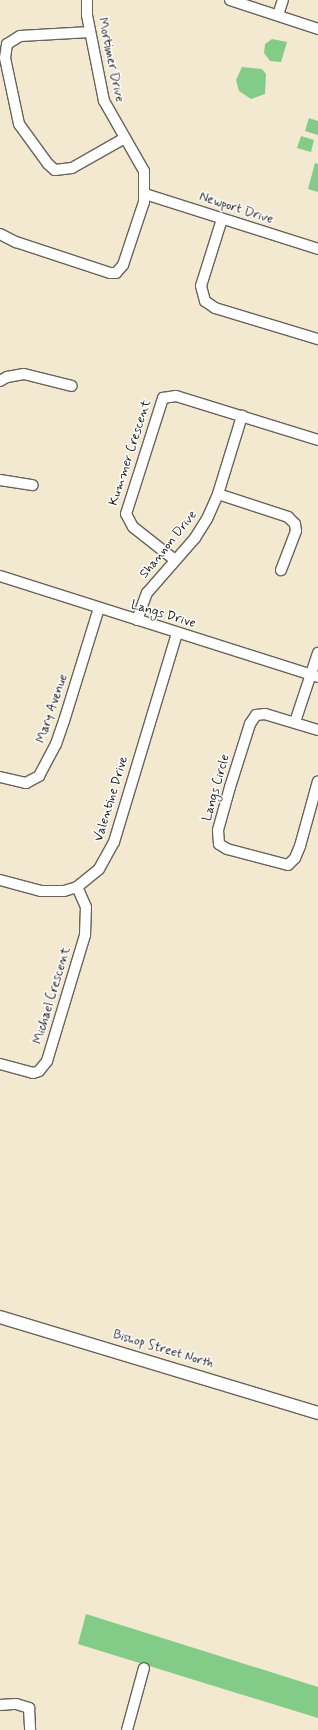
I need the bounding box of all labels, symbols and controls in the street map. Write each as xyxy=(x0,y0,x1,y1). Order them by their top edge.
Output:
street label: Mortimer Drive xyxy=(94,17,126,103)
street label: Newport Drive xyxy=(197,190,275,228)
street label: Kummer Crescent xyxy=(107,400,155,506)
street label: Shannon Drive xyxy=(137,508,201,582)
street label: Langs Drive xyxy=(129,598,197,632)
street label: Mary Avenue xyxy=(34,672,72,746)
street label: Langs Circle xyxy=(200,752,234,824)
street label: Valentine Drive xyxy=(92,755,132,843)
street label: Michael Crescent xyxy=(31,948,75,1044)
street label: Bishop Street North xyxy=(109,1327,217,1373)

